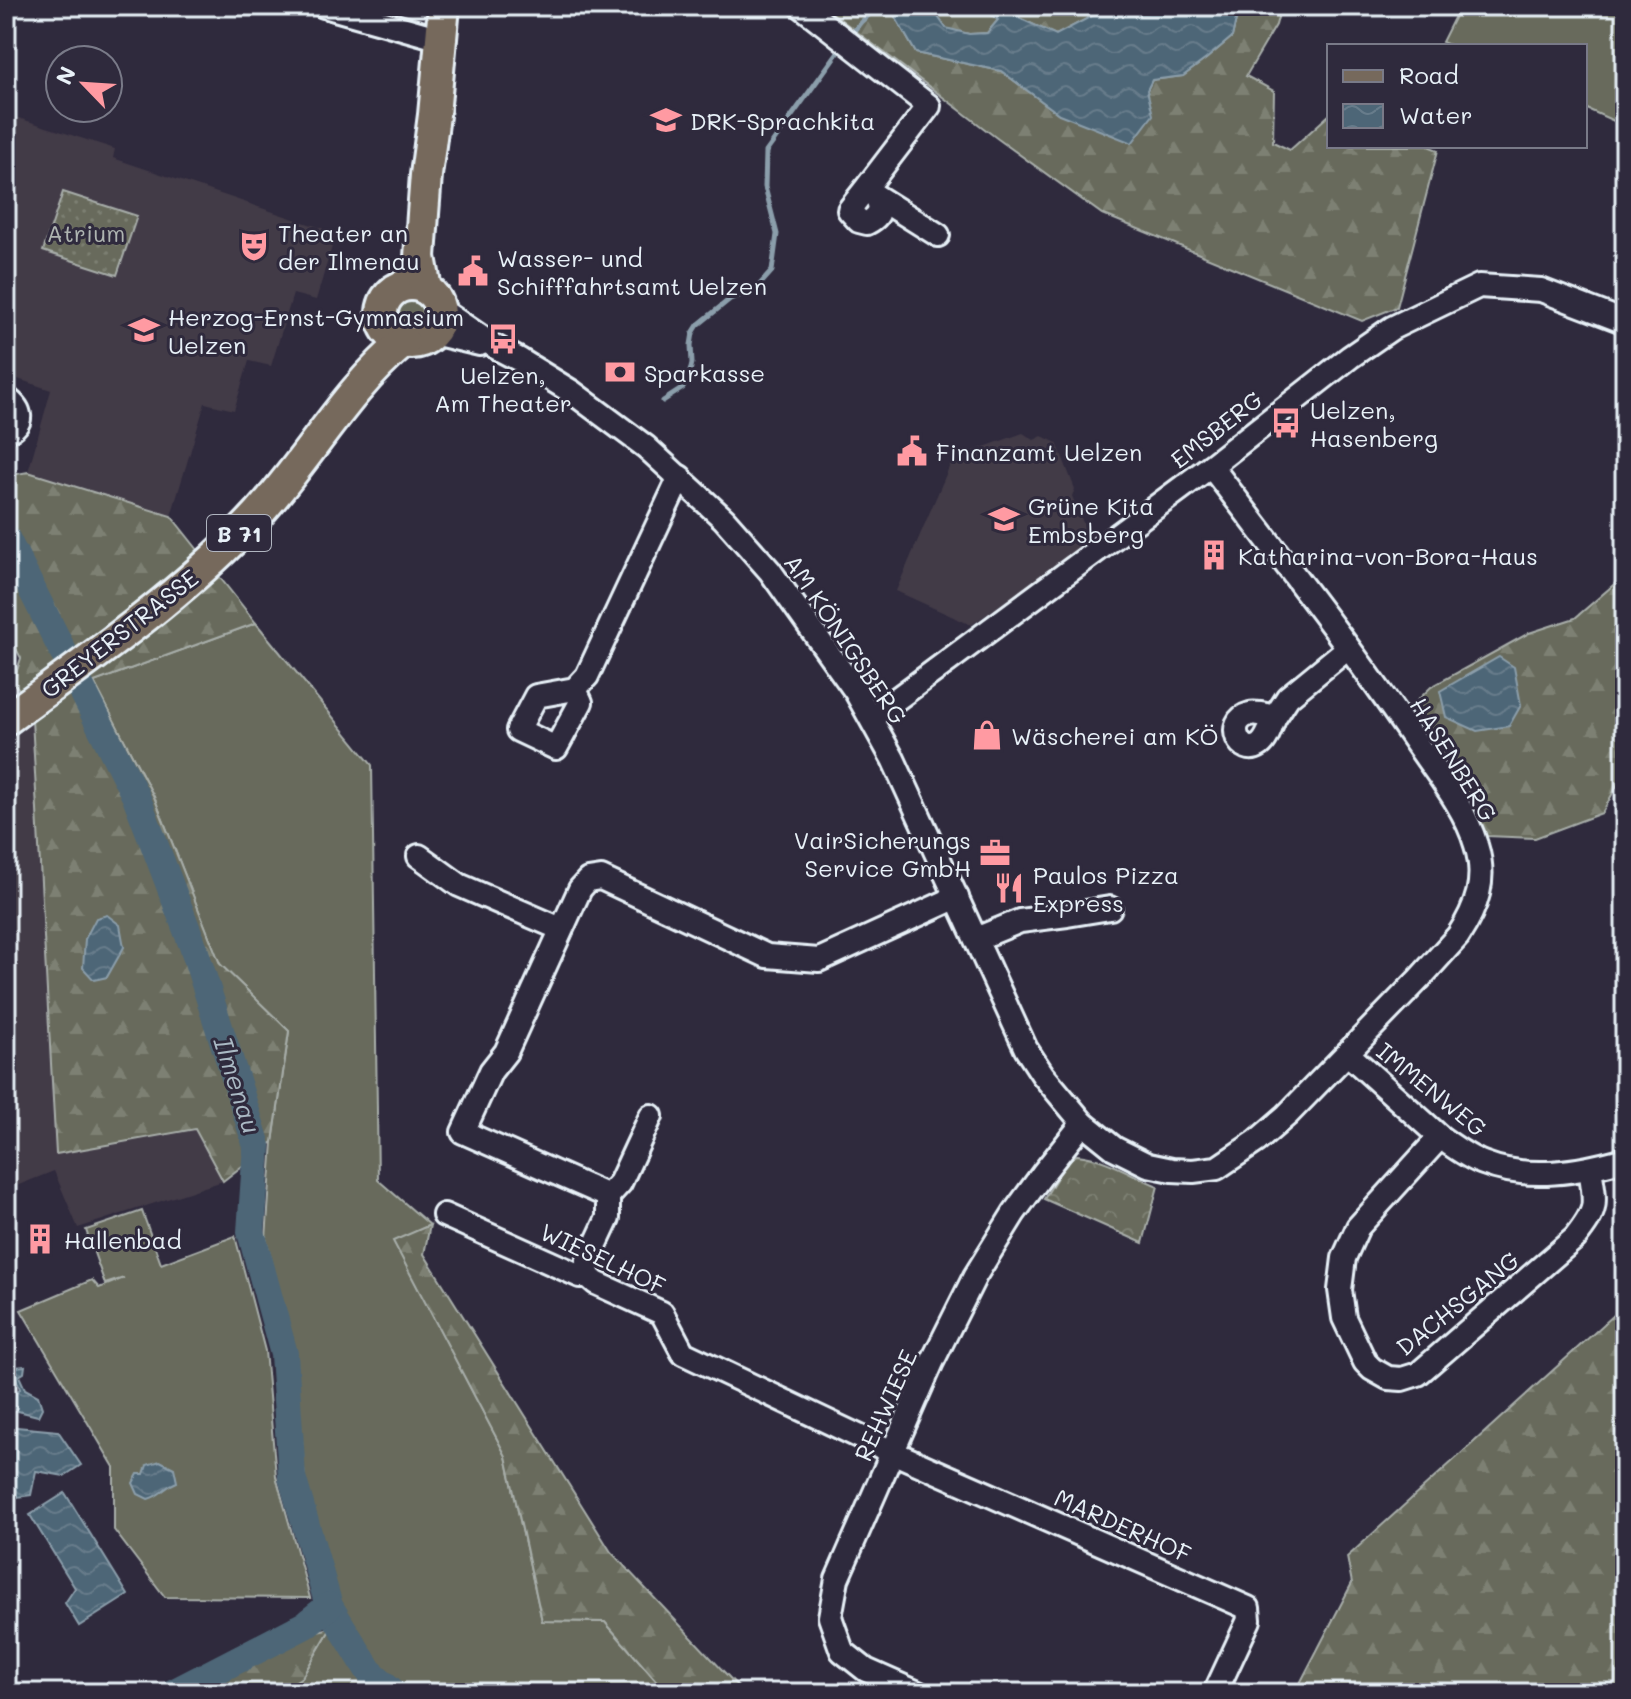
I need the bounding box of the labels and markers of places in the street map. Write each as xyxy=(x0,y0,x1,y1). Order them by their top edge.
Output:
school or university icon: DRK-Sprachkita xyxy=(649,103,683,137)
place label: DRK-Sprachkita xyxy=(690,105,875,136)
place label: Theater an der Ilmenau xyxy=(278,217,420,276)
theatre icon: Theater an der Ilmenau xyxy=(237,229,271,263)
place label: Wasser- und Schifffahrtsamt Uelzen xyxy=(497,242,767,301)
public building icon: Wasser- und Schifffahrtsamt Uelzen xyxy=(456,254,490,288)
place label: Herzog-Ernst-Gymnasium Uelzen xyxy=(168,301,464,360)
school or university icon: Herzog-Ernst-Gymnasium Uelzen xyxy=(127,313,161,347)
bus stop icon: Uelzen, Am Theater xyxy=(486,322,520,356)
bank icon: Sparkasse xyxy=(603,355,637,389)
place label: Sparkasse xyxy=(644,357,765,388)
place label: Uelzen, Am Theater xyxy=(434,359,572,418)
place label: Uelzen, Hasenberg xyxy=(1310,394,1438,453)
bus stop icon: Uelzen, Hasenberg xyxy=(1269,406,1303,440)
public building icon: Finanzamt Uelzen xyxy=(895,434,929,468)
place label: Finanzamt Uelzen xyxy=(936,436,1142,467)
place label: Grüne Kita Embsberg xyxy=(1028,490,1154,549)
school or university icon: Grüne Kita Embsberg xyxy=(987,502,1021,536)
building icon: Katharina-von-Bora-Haus xyxy=(1197,538,1231,572)
place label: Katharina-von-Bora-Haus xyxy=(1238,540,1538,571)
shop icon: Wäscherei am KÖ xyxy=(970,718,1004,752)
place label: Wäscherei am KÖ xyxy=(1011,720,1218,751)
place label: VairSicherungs Service GmbH xyxy=(794,824,971,883)
office icon: VairSicherungs Service GmbH xyxy=(978,836,1012,870)
place label: Paulos Pizza Express xyxy=(1033,859,1179,918)
restaurant icon: Paulos Pizza Express xyxy=(992,871,1026,905)
building icon: Hallenbad xyxy=(23,1222,57,1256)
place label: Hallenbad xyxy=(64,1224,182,1255)

